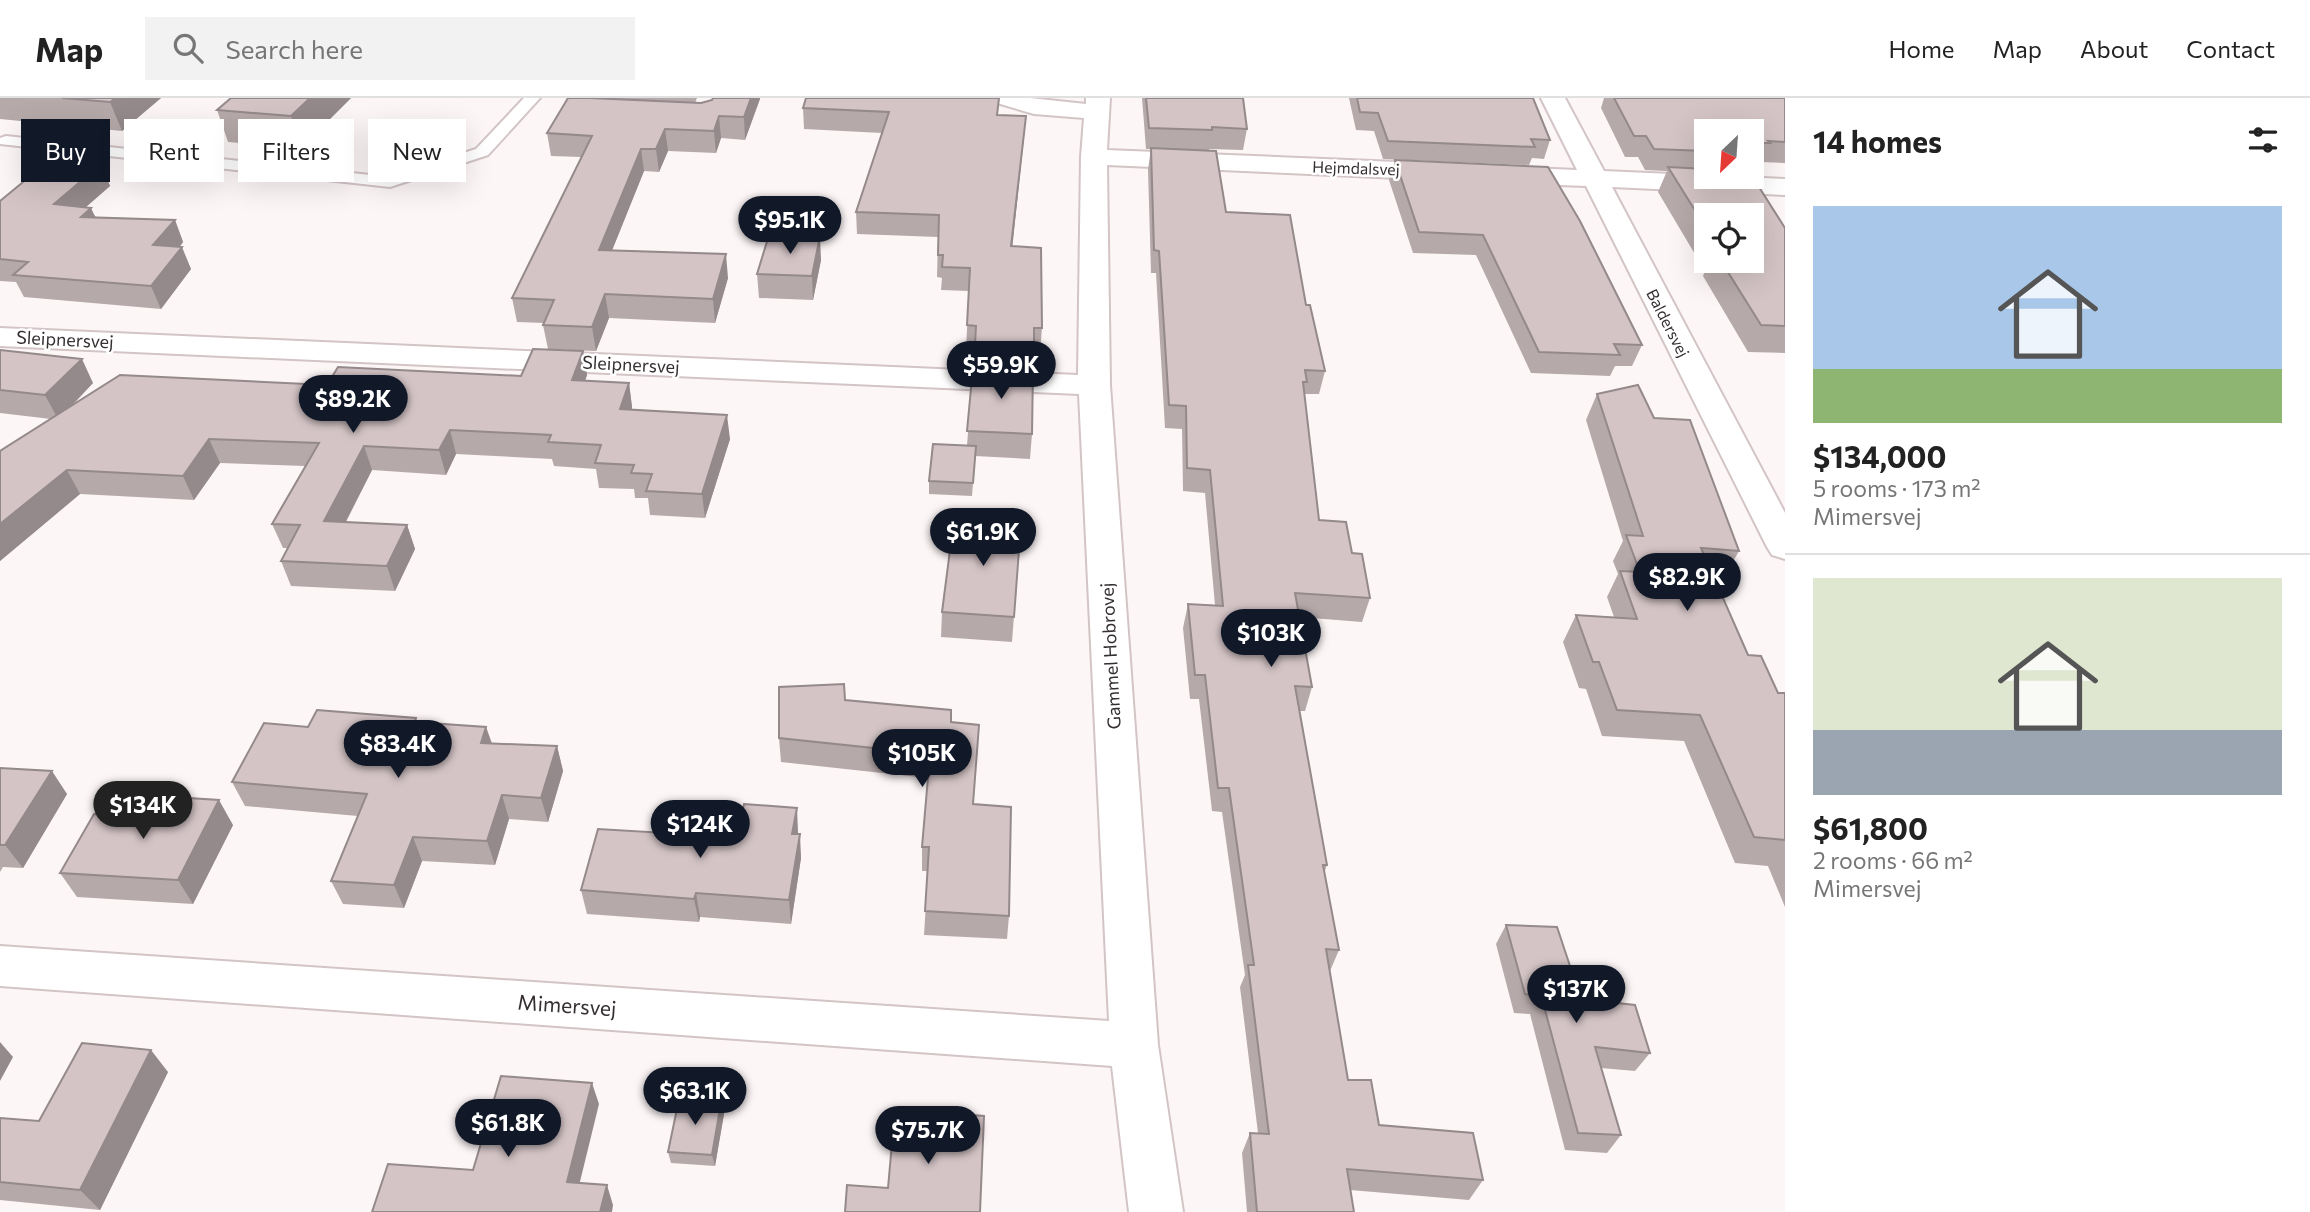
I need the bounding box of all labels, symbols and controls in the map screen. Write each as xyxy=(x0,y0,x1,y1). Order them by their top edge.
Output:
search box xyxy=(145,17,635,80)
text: Map xyxy=(35,28,103,69)
icon: search xyxy=(169,29,207,67)
text: Search here xyxy=(225,33,363,64)
text: Home xyxy=(1889,34,1955,63)
text: Map xyxy=(1993,34,2042,63)
text: About xyxy=(2080,34,2148,63)
text: Contact xyxy=(2186,34,2275,63)
chip: Buy xyxy=(21,119,110,182)
chip: Rent xyxy=(124,119,224,182)
chip: Filters xyxy=(238,119,354,182)
chip: New xyxy=(368,119,466,182)
north arrow xyxy=(1694,119,1764,189)
map controls xyxy=(1694,119,1764,273)
icon: filters xyxy=(2244,121,2282,159)
text: 14 homes xyxy=(1813,122,1942,159)
street label: Hejmdalsvej xyxy=(1312,156,1400,179)
pin: $95.1K xyxy=(733,197,847,256)
button: locate xyxy=(1694,203,1764,273)
text: $95.1K xyxy=(754,205,826,233)
icon: home xyxy=(1985,251,2111,377)
street label: Baldersvej xyxy=(1643,285,1694,360)
street label: Sleipnersvej xyxy=(16,325,114,353)
pin: $59.9K xyxy=(944,342,1058,401)
street label: Sleipnersvej xyxy=(582,350,680,378)
text: $59.9K xyxy=(963,350,1039,378)
pin: $89.2K xyxy=(296,376,410,435)
text: $89.2K xyxy=(315,384,391,412)
text: $134,000 xyxy=(1813,437,1946,474)
text: 5 rooms · 173 m² xyxy=(1813,474,1980,502)
text: Mimersvej xyxy=(1813,502,1922,530)
pin: $61.9K xyxy=(926,508,1040,568)
text: $61.9K xyxy=(946,517,1020,545)
pin: $82.9K xyxy=(1630,554,1744,613)
text: $82.9K xyxy=(1649,562,1725,590)
street label: Gammel Hobrovej xyxy=(1095,582,1125,730)
pin: $103K xyxy=(1222,610,1320,669)
text: $103K xyxy=(1237,618,1305,646)
icon: home xyxy=(1985,623,2111,749)
pin: $83.4K xyxy=(341,720,455,780)
text: $83.4K xyxy=(360,729,436,757)
pin: $105K xyxy=(873,730,971,789)
text: $105K xyxy=(888,738,956,766)
pin: $134K xyxy=(94,782,192,841)
text: $134K xyxy=(109,790,177,818)
pin: $124K xyxy=(651,800,749,860)
text: $124K xyxy=(667,809,733,837)
text: $61,800 xyxy=(1813,809,1928,846)
text: 2 rooms · 66 m² xyxy=(1813,846,1973,874)
text: Mimersvej xyxy=(1813,874,1922,902)
pin: $137K xyxy=(1527,965,1625,1025)
text: $137K xyxy=(1543,974,1609,1002)
street label: Mimersvej xyxy=(517,989,617,1020)
pin: $63.1K xyxy=(638,1068,752,1127)
text: $63.1K xyxy=(659,1076,731,1104)
pin: $61.8K xyxy=(451,1100,565,1159)
pin: $75.7K xyxy=(871,1107,985,1166)
text: $61.8K xyxy=(471,1108,545,1136)
text: $75.7K xyxy=(891,1115,965,1143)

